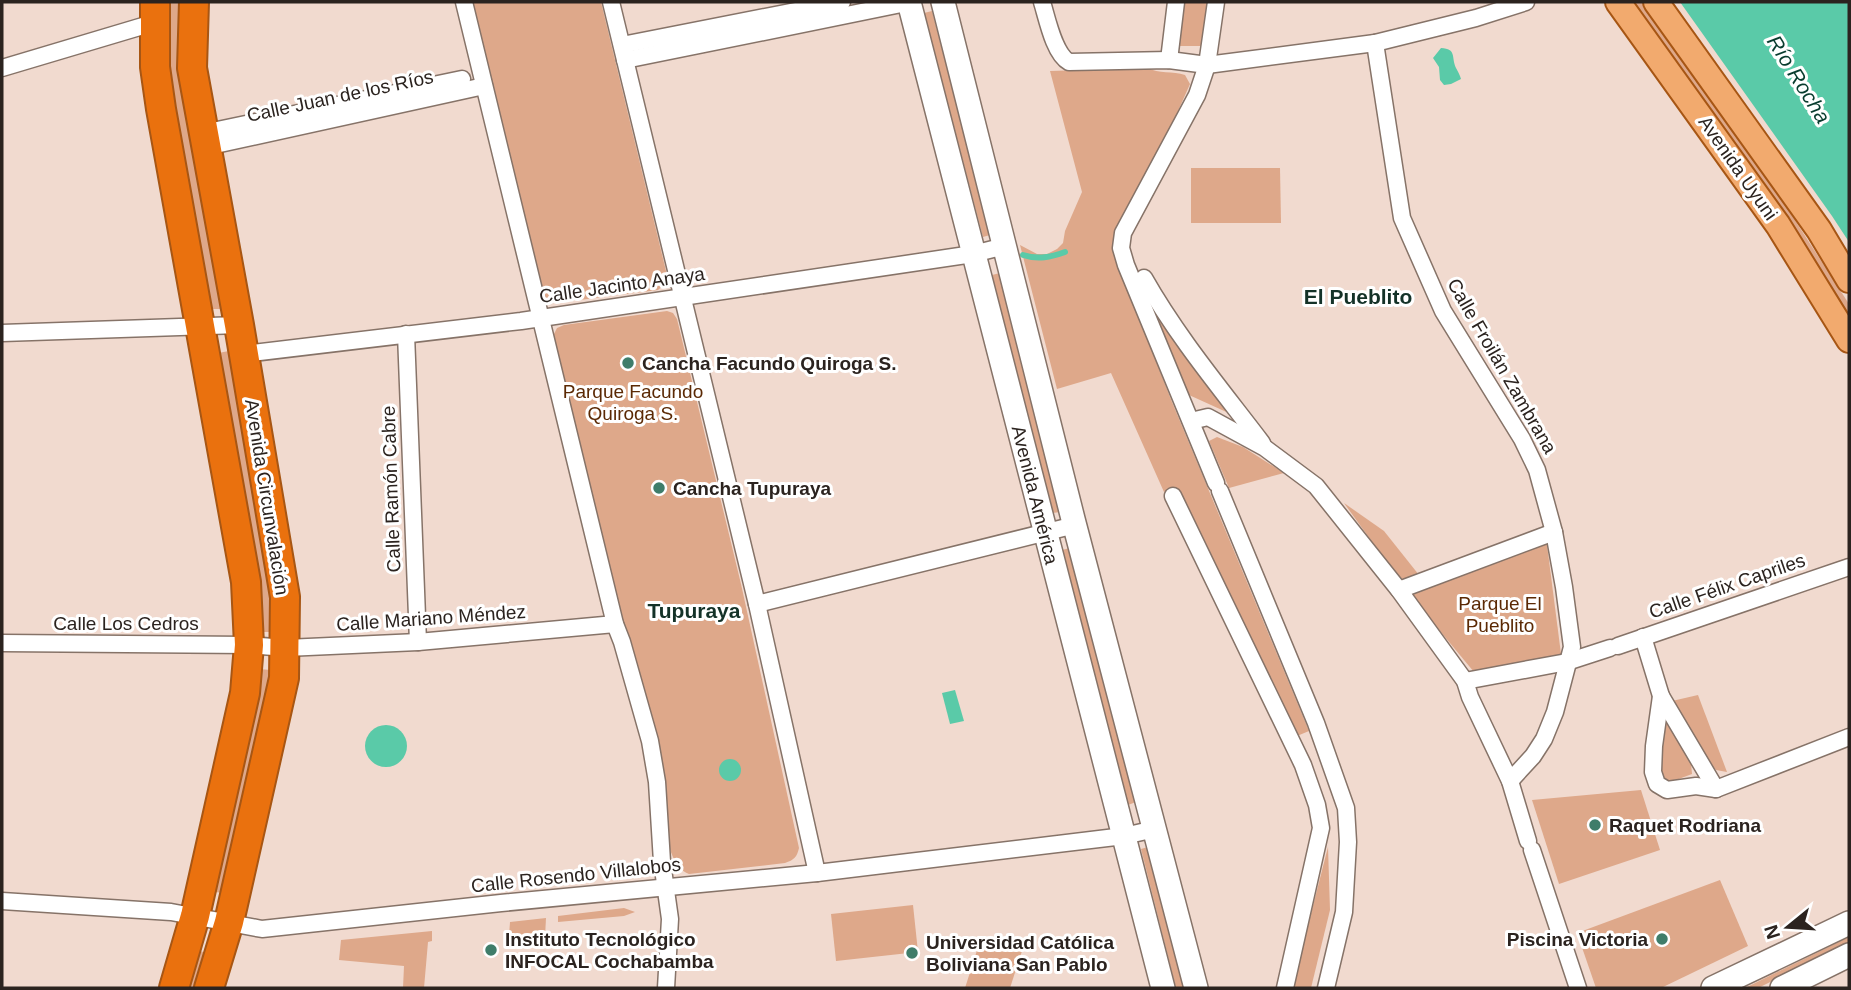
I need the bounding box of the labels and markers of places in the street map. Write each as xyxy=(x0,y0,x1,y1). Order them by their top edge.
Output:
place label: Cancha Facundo Quiroga S. xyxy=(642,353,896,374)
marker: Cancha Facundo Quiroga S. xyxy=(620,355,636,371)
place label: Cancha Tupuraya xyxy=(673,478,831,499)
marker: Cancha Tupuraya xyxy=(651,480,667,496)
place label: Raquet Rodriana xyxy=(1609,815,1761,836)
marker: Raquet Rodriana xyxy=(1587,817,1603,833)
place label: Instituto Tecnológico INFOCAL Cochabamba xyxy=(505,929,714,972)
place label: Piscina Victoria xyxy=(1507,929,1648,950)
marker: Piscina Victoria xyxy=(1654,931,1670,947)
place label: Universidad Católica Boliviana San Pablo xyxy=(926,932,1114,975)
marker: Instituto Tecnológico INFOCAL Cochabamba xyxy=(483,942,499,958)
marker: Universidad Católica Boliviana San Pablo xyxy=(904,945,920,961)

